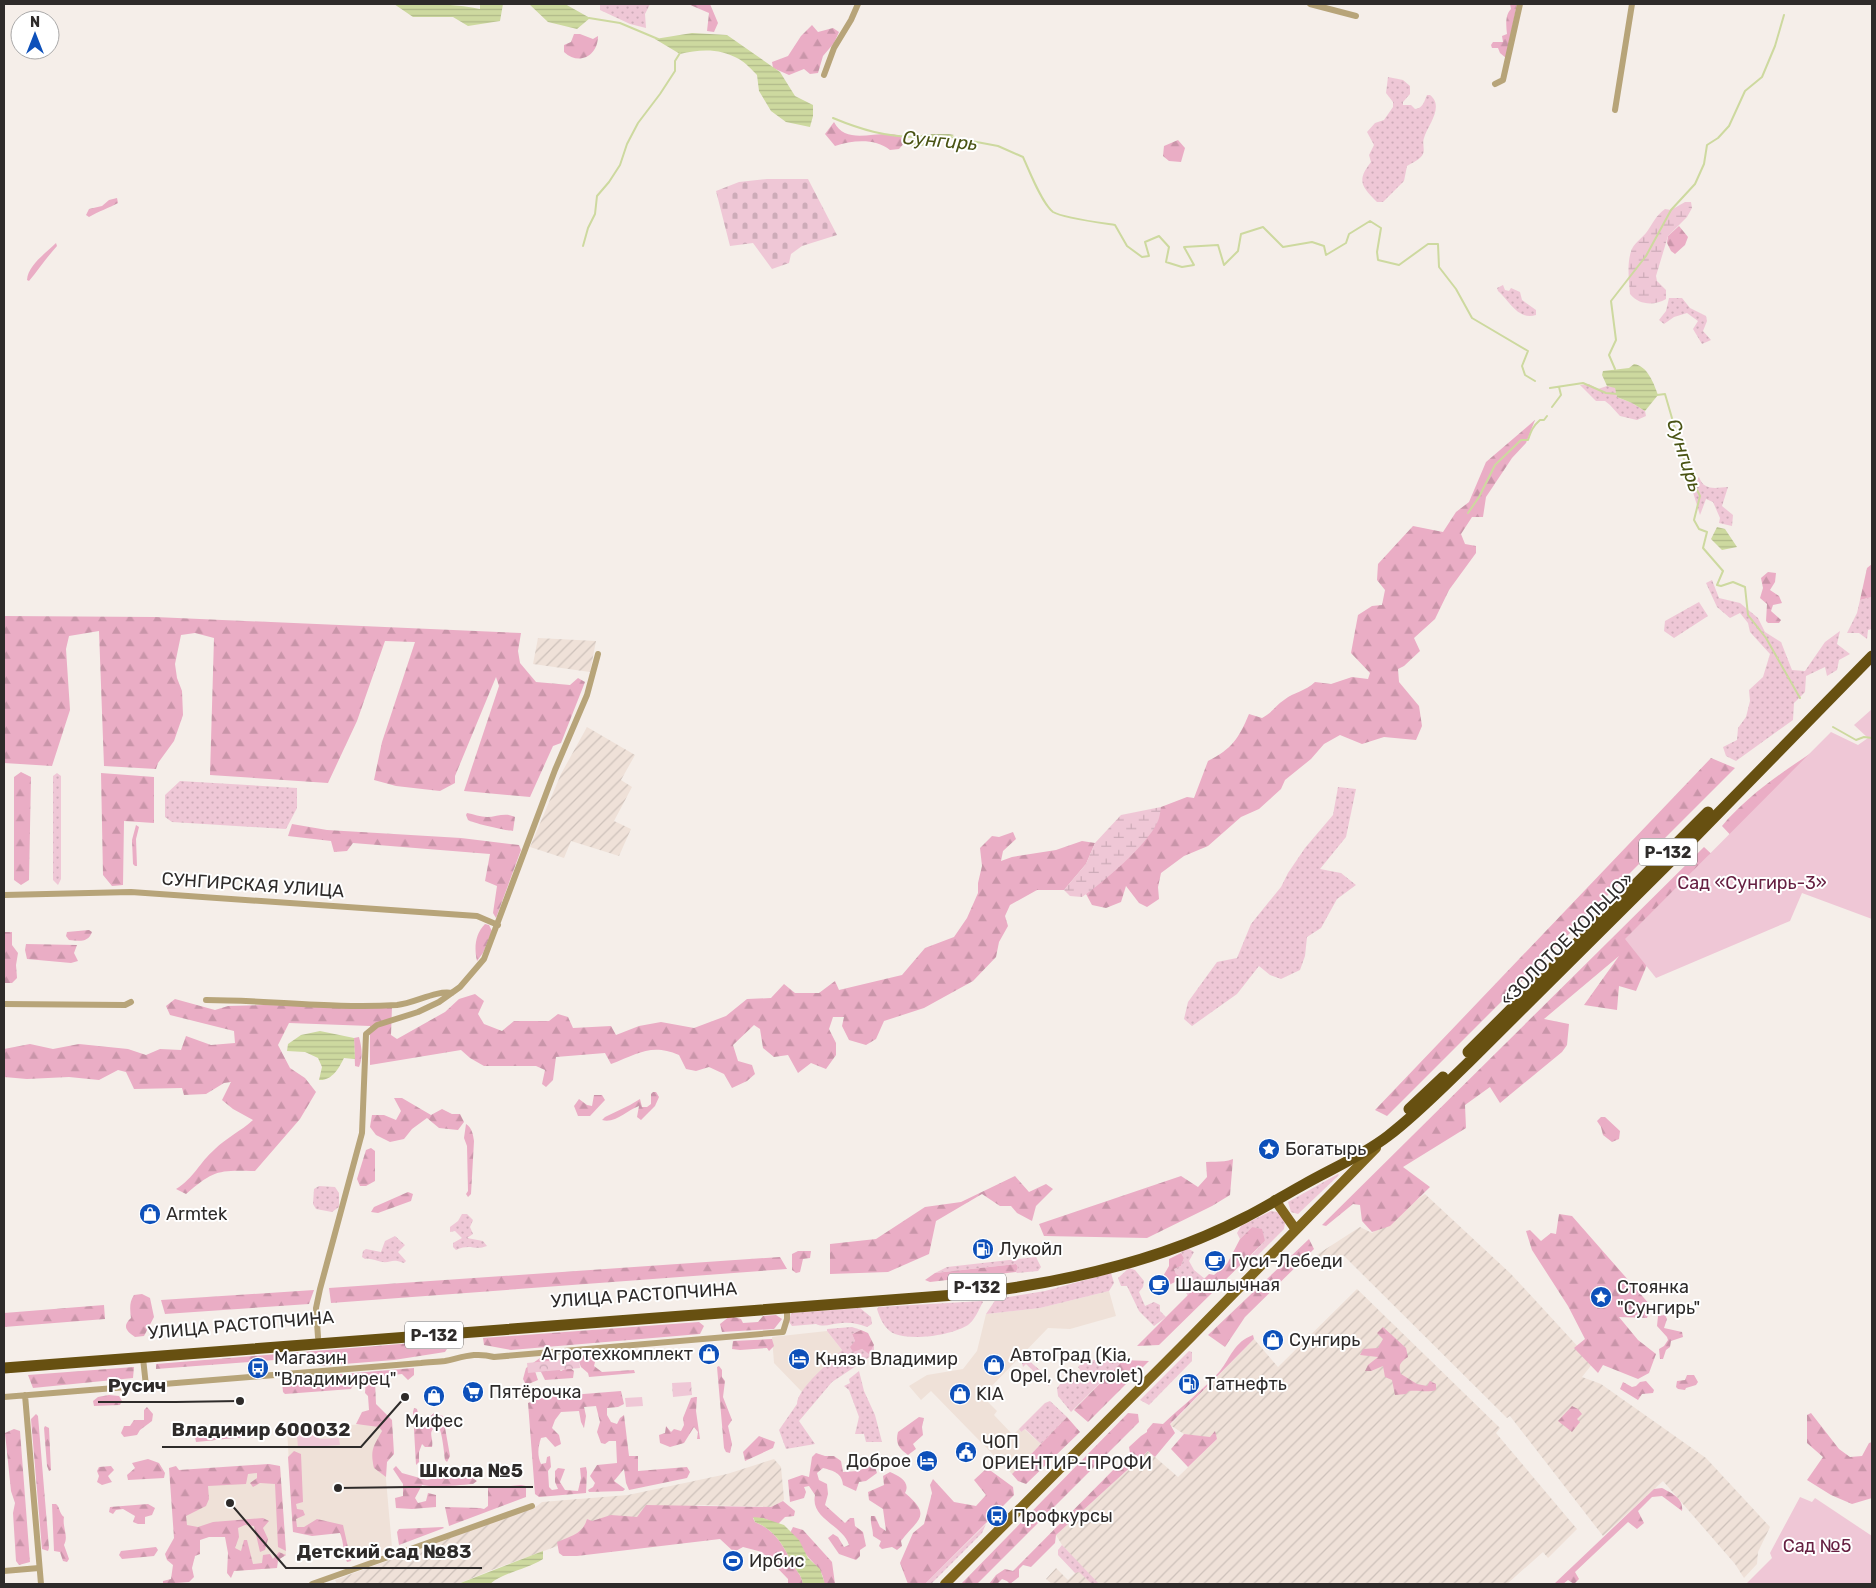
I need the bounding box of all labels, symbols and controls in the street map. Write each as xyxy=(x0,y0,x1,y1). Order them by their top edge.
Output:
north arrow xyxy=(10,10,60,60)
text: N xyxy=(30,14,40,31)
water label: Сунгирь xyxy=(901,126,978,155)
water label: Сунгирь xyxy=(1662,416,1707,494)
road number: Р-132 xyxy=(1639,839,1697,866)
street label: СУНГИРСКАЯ УЛИЦА xyxy=(161,868,345,902)
street label: «ЗОЛОТОЕ КОЛЬЦО» xyxy=(1496,868,1638,1010)
park label: Сад «Сунгирь-3» xyxy=(1677,872,1827,894)
place icon: Богатырь xyxy=(1257,1137,1281,1161)
place label: Богатырь xyxy=(1285,1138,1366,1160)
shop icon: Armtek xyxy=(138,1202,162,1226)
place label: Armtek xyxy=(166,1203,228,1225)
fuel station icon: Лукойл xyxy=(971,1237,995,1261)
place label: Лукойл xyxy=(999,1238,1063,1260)
cafe icon: Гуси-Лебеди xyxy=(1203,1249,1227,1273)
place label: Гуси-Лебеди xyxy=(1231,1250,1343,1272)
cafe icon: Шашлычная xyxy=(1147,1273,1171,1297)
road number: Р-132 xyxy=(948,1274,1006,1300)
place label: Шашлычная xyxy=(1175,1274,1280,1296)
place label: Стоянка "Сунгирь" xyxy=(1617,1276,1700,1319)
street label: УЛИЦА РАСТОПЧИНА xyxy=(550,1278,738,1312)
place icon: Стоянка "Сунгирь" xyxy=(1589,1285,1613,1309)
street label: УЛИЦА РАСТОПЧИНА xyxy=(147,1306,335,1344)
road number: Р-132 xyxy=(405,1322,463,1348)
shop icon: Сунгирь xyxy=(1261,1328,1285,1352)
place label: Сунгирь xyxy=(1289,1329,1360,1351)
shop icon: Агротехкомплект xyxy=(697,1342,721,1366)
place label: Агротехкомплект xyxy=(541,1343,693,1365)
place label: АвтоГрад (Kia, Opel, Chevrolet) xyxy=(1010,1344,1143,1387)
place label: Магазин "Владимирец" xyxy=(274,1347,397,1390)
hotel icon: Князь Владимир xyxy=(787,1347,811,1371)
place label: Князь Владимир xyxy=(815,1348,958,1370)
shop icon: АвтоГрад (Kia, Opel, Chevrolet) xyxy=(982,1353,1006,1377)
bus stop icon: Магазин "Владимирец" xyxy=(246,1356,270,1380)
callout: Русич xyxy=(98,1368,176,1402)
fuel station icon: Татнефть xyxy=(1177,1372,1201,1396)
place label: Татнефть xyxy=(1205,1373,1287,1395)
text: Русич xyxy=(108,1374,166,1397)
supermarket icon: Пятёрочка xyxy=(461,1380,485,1404)
place label: Пятёрочка xyxy=(489,1381,582,1403)
shop icon: KIA xyxy=(948,1382,972,1406)
place label: KIA xyxy=(976,1383,1004,1405)
shop icon: Мифес xyxy=(422,1384,446,1408)
place label: Мифес xyxy=(405,1410,463,1432)
callout: Владимир 600032 xyxy=(162,1413,361,1447)
text: Владимир 600032 xyxy=(172,1418,350,1441)
place label: ЧОП ОРИЕНТИР-ПРОФИ xyxy=(982,1431,1152,1474)
public building icon: ЧОП ОРИЕНТИР-ПРОФИ xyxy=(954,1440,978,1464)
hotel icon: Доброе xyxy=(915,1449,939,1473)
place label: Доброе xyxy=(846,1450,911,1472)
callout: Школа №5 xyxy=(409,1453,533,1487)
text: Школа №5 xyxy=(419,1459,523,1482)
bus stop icon: Профкурсы xyxy=(985,1504,1009,1528)
place label: Профкурсы xyxy=(1013,1505,1113,1527)
callout: Детский сад №83 xyxy=(286,1534,482,1568)
park label: Сад №5 xyxy=(1783,1535,1851,1557)
text: Детский сад №83 xyxy=(296,1540,472,1563)
sports icon: Ирбис xyxy=(721,1549,745,1573)
place label: Ирбис xyxy=(749,1550,805,1572)

